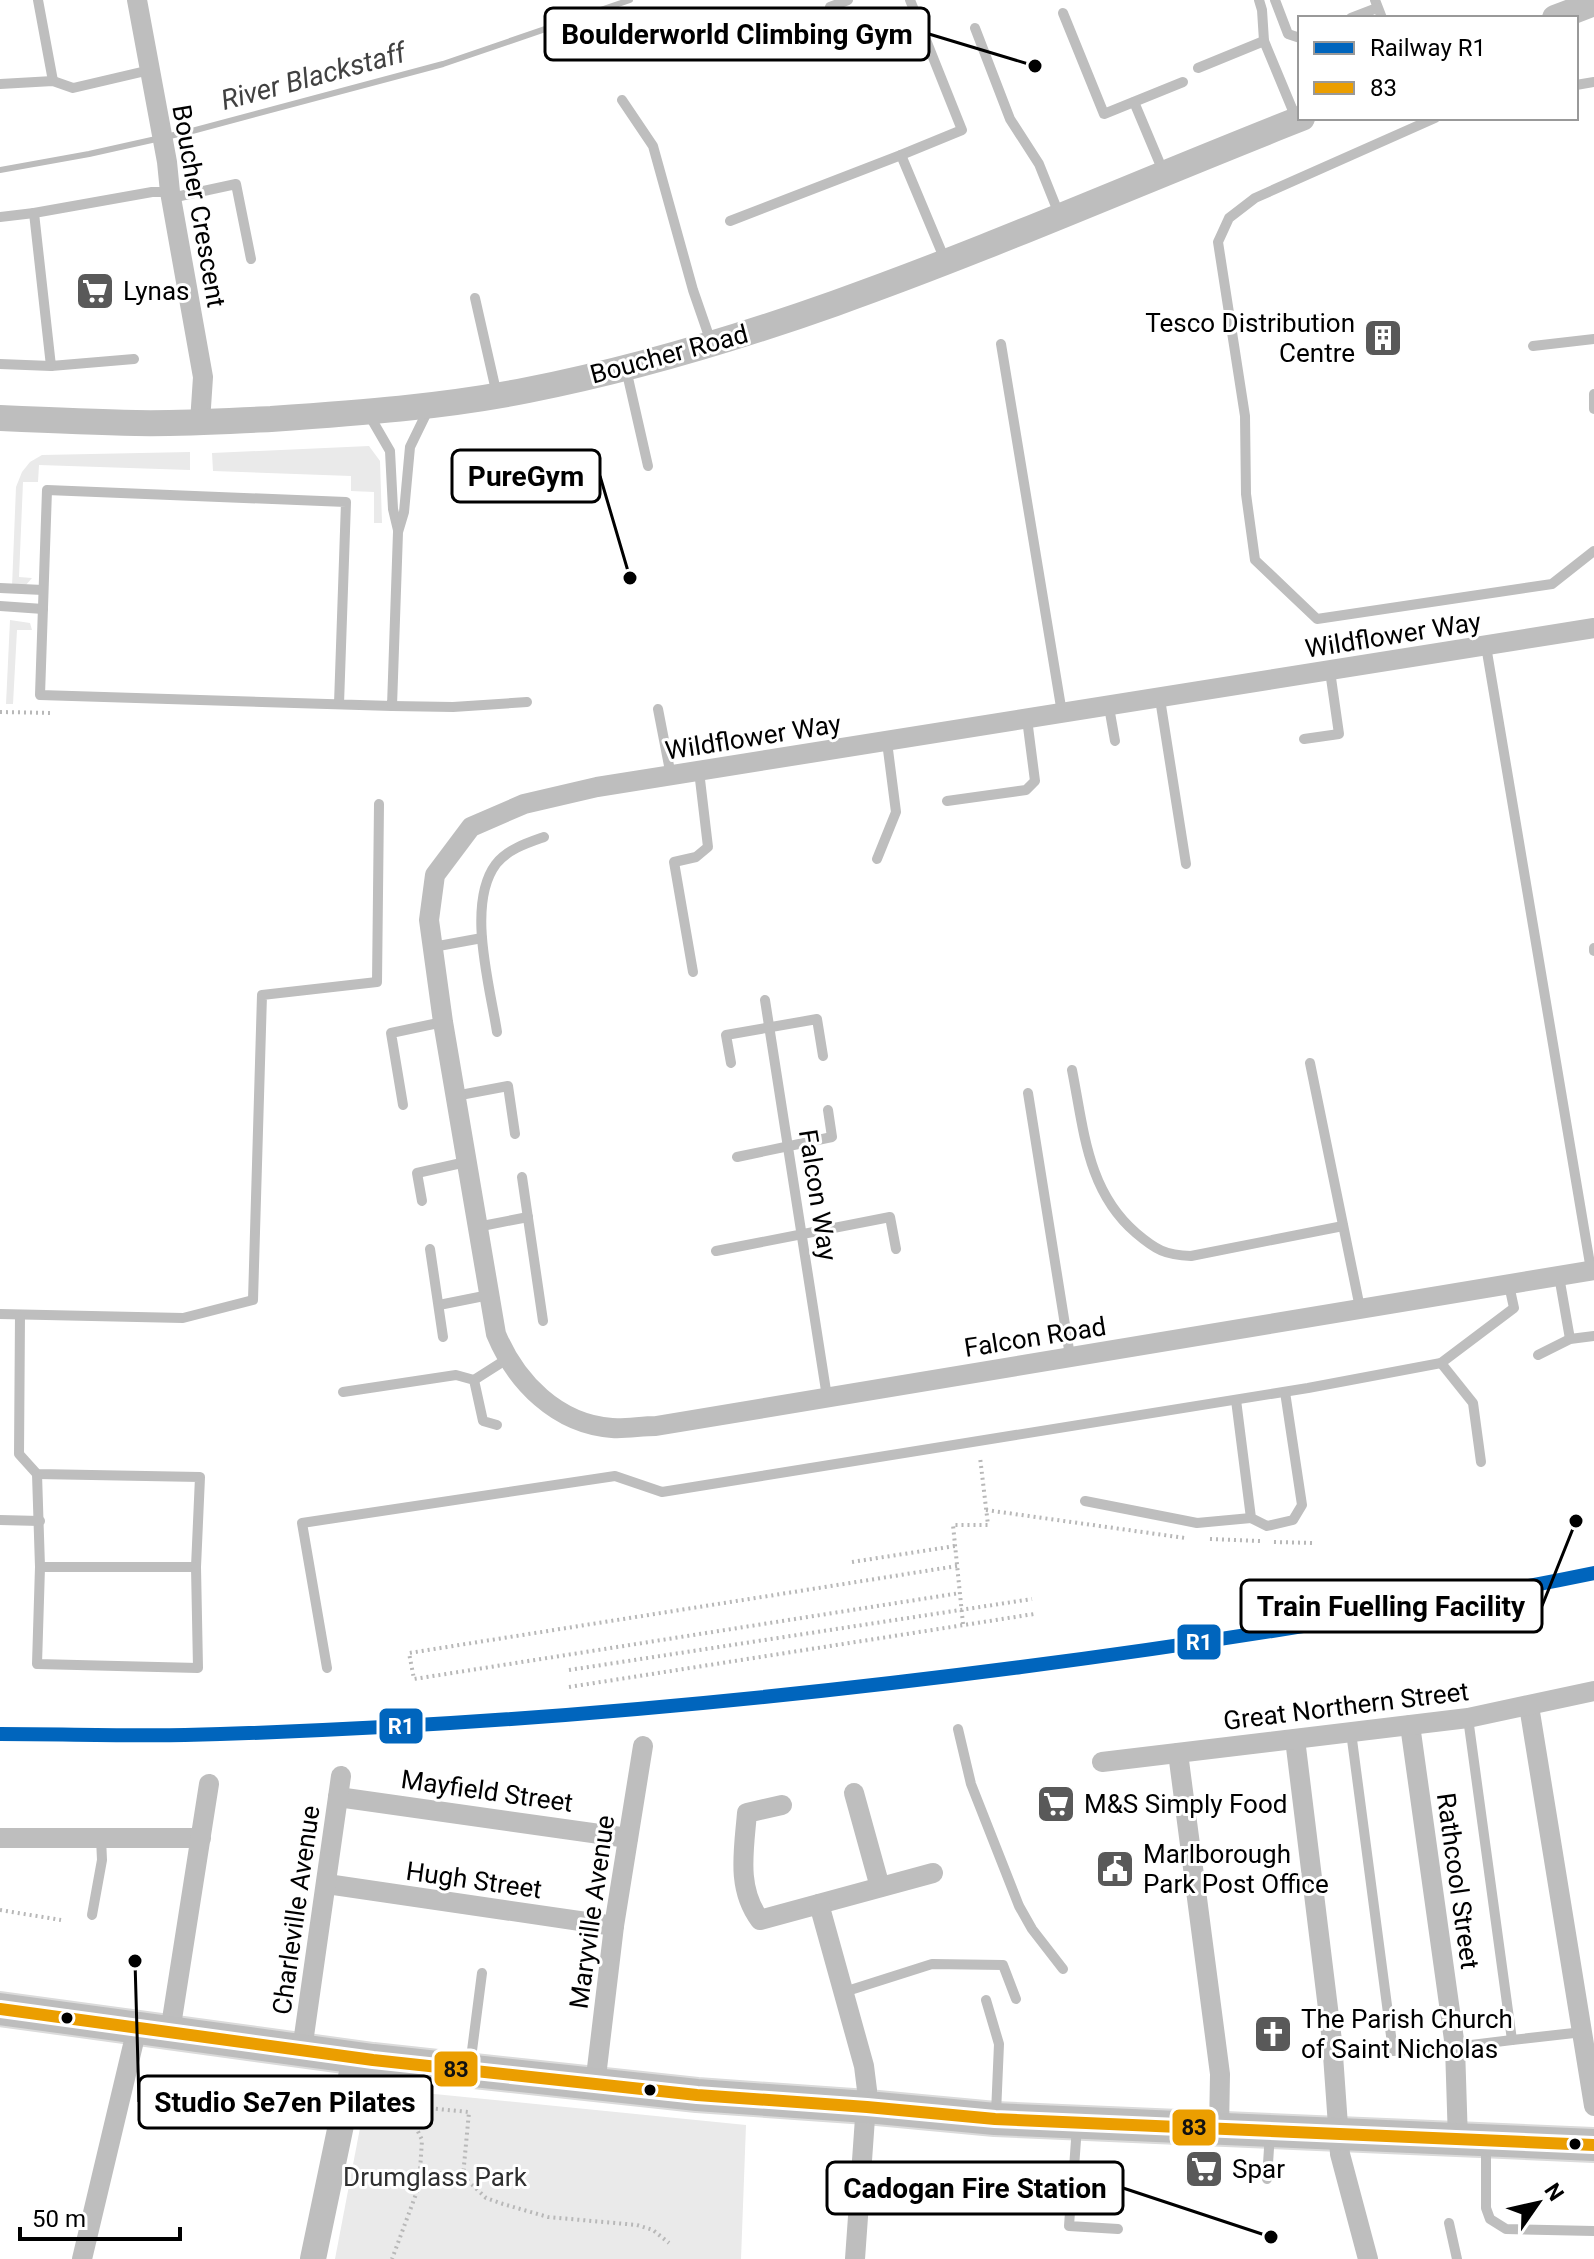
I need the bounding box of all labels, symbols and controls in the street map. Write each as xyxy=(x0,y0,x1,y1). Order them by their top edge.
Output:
callout: Boulderworld Climbing Gym xyxy=(545,8,929,60)
legend xyxy=(1298,16,1578,120)
text: Boulderworld Climbing Gym xyxy=(561,18,913,51)
text: Railway R1 xyxy=(1370,34,1486,62)
water label: River Blackstaff xyxy=(217,35,411,117)
text: 83 xyxy=(1370,74,1397,102)
street label: Boucher Crescent xyxy=(166,102,232,310)
supermarket icon: Lynas xyxy=(74,270,116,312)
place label: Lynas xyxy=(123,276,190,306)
place label: Tesco Distribution Centre xyxy=(1145,308,1355,368)
building icon: Tesco Distribution Centre xyxy=(1362,317,1404,359)
street label: Boucher Road xyxy=(587,319,751,389)
callout: PureGym xyxy=(452,450,600,502)
text: PureGym xyxy=(468,460,584,493)
street label: Wildflower Way xyxy=(1303,606,1483,664)
street label: Wildflower Way xyxy=(663,708,843,766)
street label: Falcon Way xyxy=(793,1127,843,1263)
street label: Falcon Road xyxy=(962,1311,1108,1363)
callout: Train Fuelling Facility xyxy=(1241,1580,1542,1632)
text: Train Fuelling Facility xyxy=(1257,1590,1526,1623)
line badge: R1 xyxy=(1176,1623,1222,1661)
text: R1 xyxy=(1186,1630,1212,1655)
street label: Great Northern Street xyxy=(1222,1676,1470,1736)
line badge: R1 xyxy=(378,1707,424,1745)
text: R1 xyxy=(388,1714,414,1739)
street label: Mayfield Street xyxy=(399,1764,575,1818)
supermarket icon: M&S Simply Food xyxy=(1035,1783,1077,1825)
place label: M&S Simply Food xyxy=(1084,1789,1287,1819)
street label: Rathcool Street xyxy=(1431,1791,1485,1971)
street label: Charleville Avenue xyxy=(266,1803,326,2017)
street label: Maryville Avenue xyxy=(564,1813,620,2011)
place label: Marlborough Park Post Office xyxy=(1143,1839,1329,1899)
public building icon: Marlborough Park Post Office xyxy=(1094,1848,1136,1890)
street label: Hugh Street xyxy=(404,1856,544,1904)
place label: The Parish Church of Saint Nicholas xyxy=(1301,2004,1513,2064)
unlabelled marker xyxy=(59,2010,75,2026)
church icon: The Parish Church of Saint Nicholas xyxy=(1252,2013,1294,2055)
line badge: 83 xyxy=(433,2050,479,2088)
text: 83 xyxy=(443,2057,469,2082)
callout: Studio Se7en Pilates xyxy=(139,2076,432,2128)
unlabelled marker xyxy=(642,2082,658,2098)
text: Studio Se7en Pilates xyxy=(154,2086,416,2119)
line badge: 83 xyxy=(1171,2108,1217,2147)
text: 83 xyxy=(1181,2115,1207,2140)
unlabelled marker xyxy=(1567,2136,1583,2152)
supermarket icon: Spar xyxy=(1183,2148,1225,2190)
place label: Spar xyxy=(1232,2154,1285,2184)
park label: Drumglass Park xyxy=(343,2162,528,2192)
callout: Cadogan Fire Station xyxy=(827,2162,1123,2214)
north arrow xyxy=(1498,2163,1578,2243)
text: Cadogan Fire Station xyxy=(843,2172,1107,2205)
text: N xyxy=(1539,2179,1569,2206)
scale bar xyxy=(20,2191,180,2241)
text: 50 m xyxy=(32,2205,86,2233)

